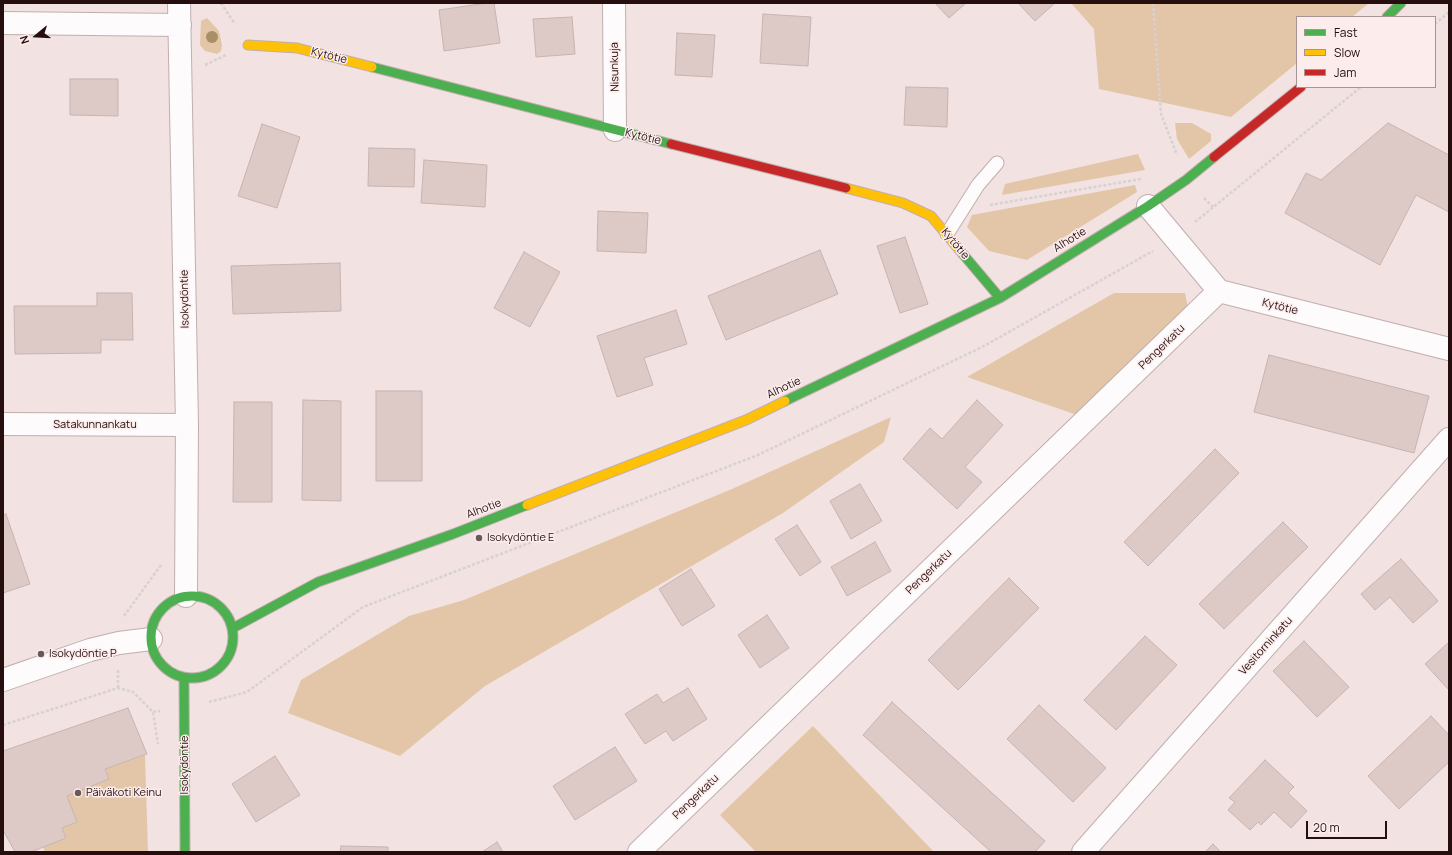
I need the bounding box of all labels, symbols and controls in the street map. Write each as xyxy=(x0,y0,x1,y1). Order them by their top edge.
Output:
north arrow xyxy=(16,16,56,56)
legend xyxy=(1296,16,1436,88)
text: Fast xyxy=(1334,24,1358,41)
text: N xyxy=(16,34,32,46)
street label: Nisunkuja xyxy=(608,42,622,92)
text: Slow xyxy=(1334,44,1360,61)
street label: Kytötie xyxy=(310,45,348,67)
text: Jam xyxy=(1334,64,1356,81)
street label: Kytötie xyxy=(624,126,662,148)
street label: Alhotie xyxy=(1051,225,1089,255)
street label: Kytötie xyxy=(938,226,972,262)
street label: Isokydöntie xyxy=(178,269,192,329)
street label: Kytötie xyxy=(1261,296,1299,318)
street label: Pengerkatu xyxy=(1136,322,1188,372)
street label: Alhotie xyxy=(765,374,803,402)
street label: Satakunnankatu xyxy=(53,418,137,432)
street label: Alhotie xyxy=(465,496,503,522)
place label: Isokydöntie E xyxy=(487,531,554,545)
marker: Isokydöntie E xyxy=(474,533,484,543)
street label: Pengerkatu xyxy=(903,547,955,597)
street label: Vesitorninkatu xyxy=(1236,614,1296,678)
place label: Isokydöntie P xyxy=(49,647,117,661)
marker: Isokydöntie P xyxy=(36,649,46,659)
street label: Isokydöntie xyxy=(178,736,192,794)
street label: Pengerkatu xyxy=(670,772,722,822)
place label: Päiväkoti Keinu xyxy=(86,786,162,800)
marker: Päiväkoti Keinu xyxy=(73,788,83,798)
scale bar xyxy=(1308,813,1389,839)
text: 20 m xyxy=(1313,819,1340,836)

